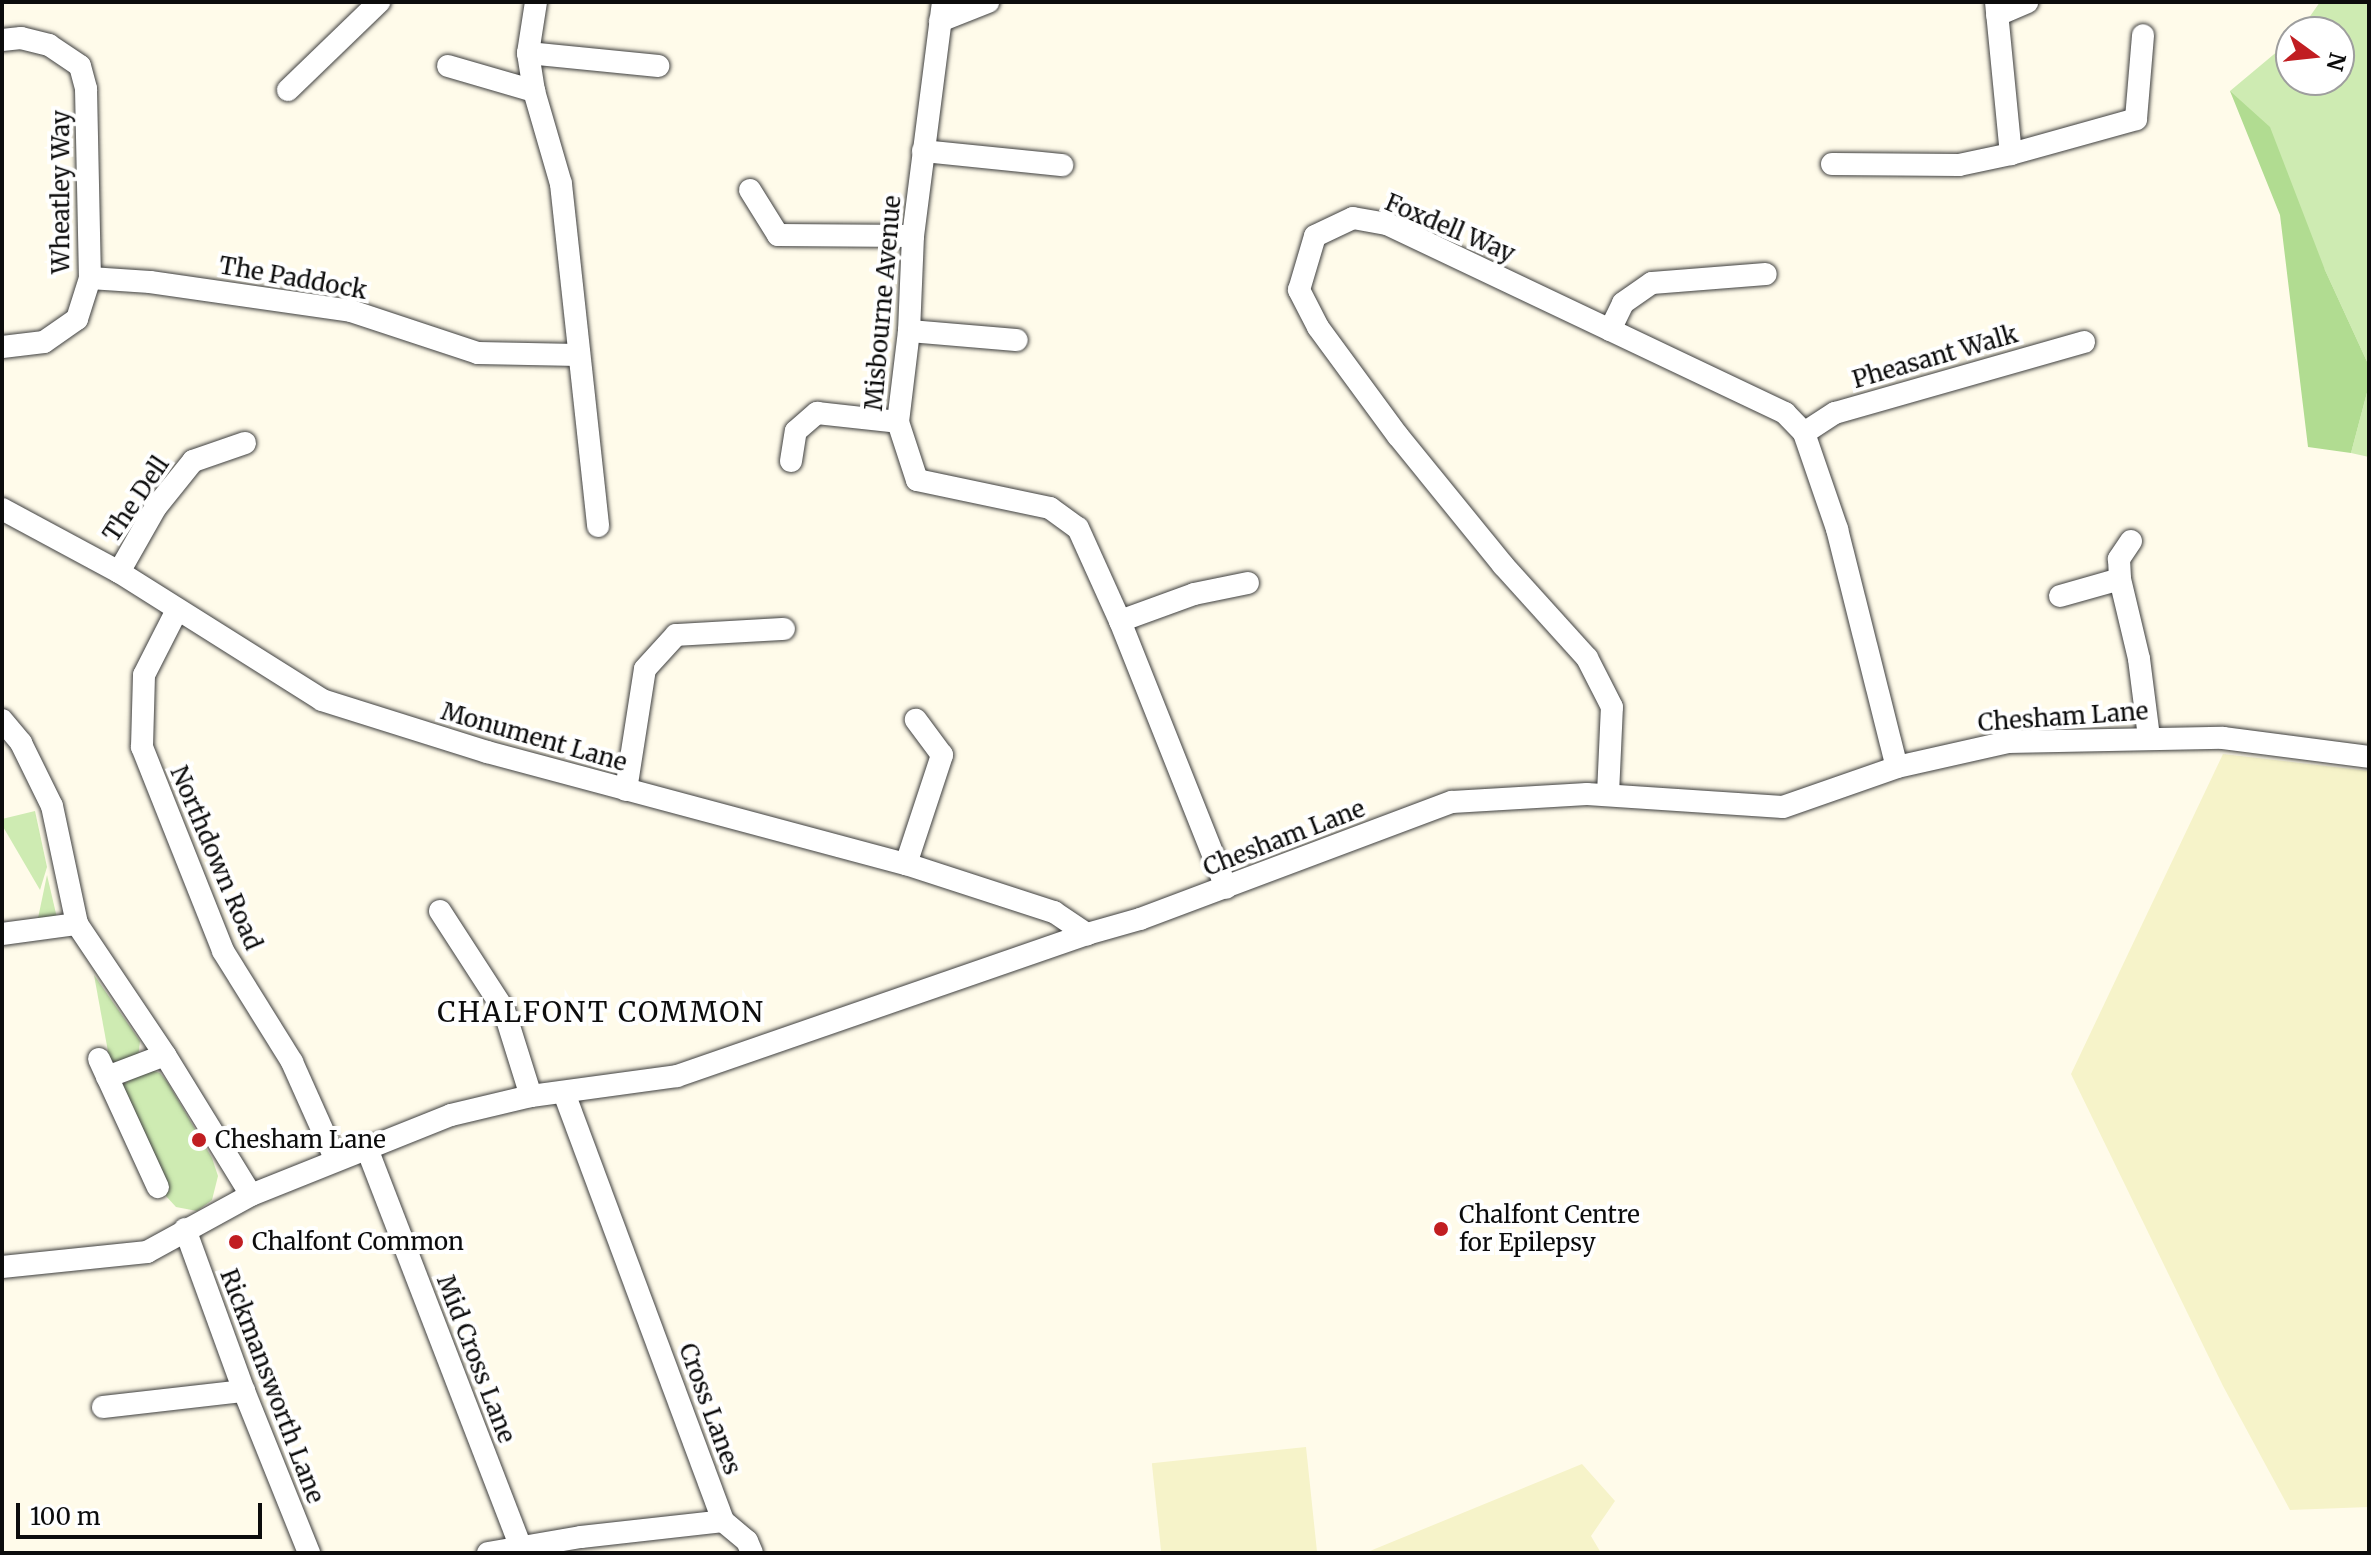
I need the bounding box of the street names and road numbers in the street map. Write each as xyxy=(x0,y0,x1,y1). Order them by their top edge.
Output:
street label: Wheatley Way xyxy=(47,110,75,274)
street label: Foxdell Way xyxy=(1381,188,1519,268)
street label: Misbourne Avenue xyxy=(859,194,907,412)
street label: The Paddock xyxy=(217,251,369,305)
street label: Pheasant Walk xyxy=(1849,320,2021,394)
street label: The Dell xyxy=(97,451,175,547)
street label: Monument Lane xyxy=(438,697,630,777)
street label: Chesham Lane xyxy=(1977,697,2149,737)
street label: Northdown Road xyxy=(164,762,268,954)
street label: Chesham Lane xyxy=(1199,794,1369,882)
street label: Rickmansworth Lane xyxy=(214,1265,330,1507)
street label: Mid Cross Lane xyxy=(431,1271,521,1447)
street label: Cross Lanes xyxy=(673,1339,747,1479)

